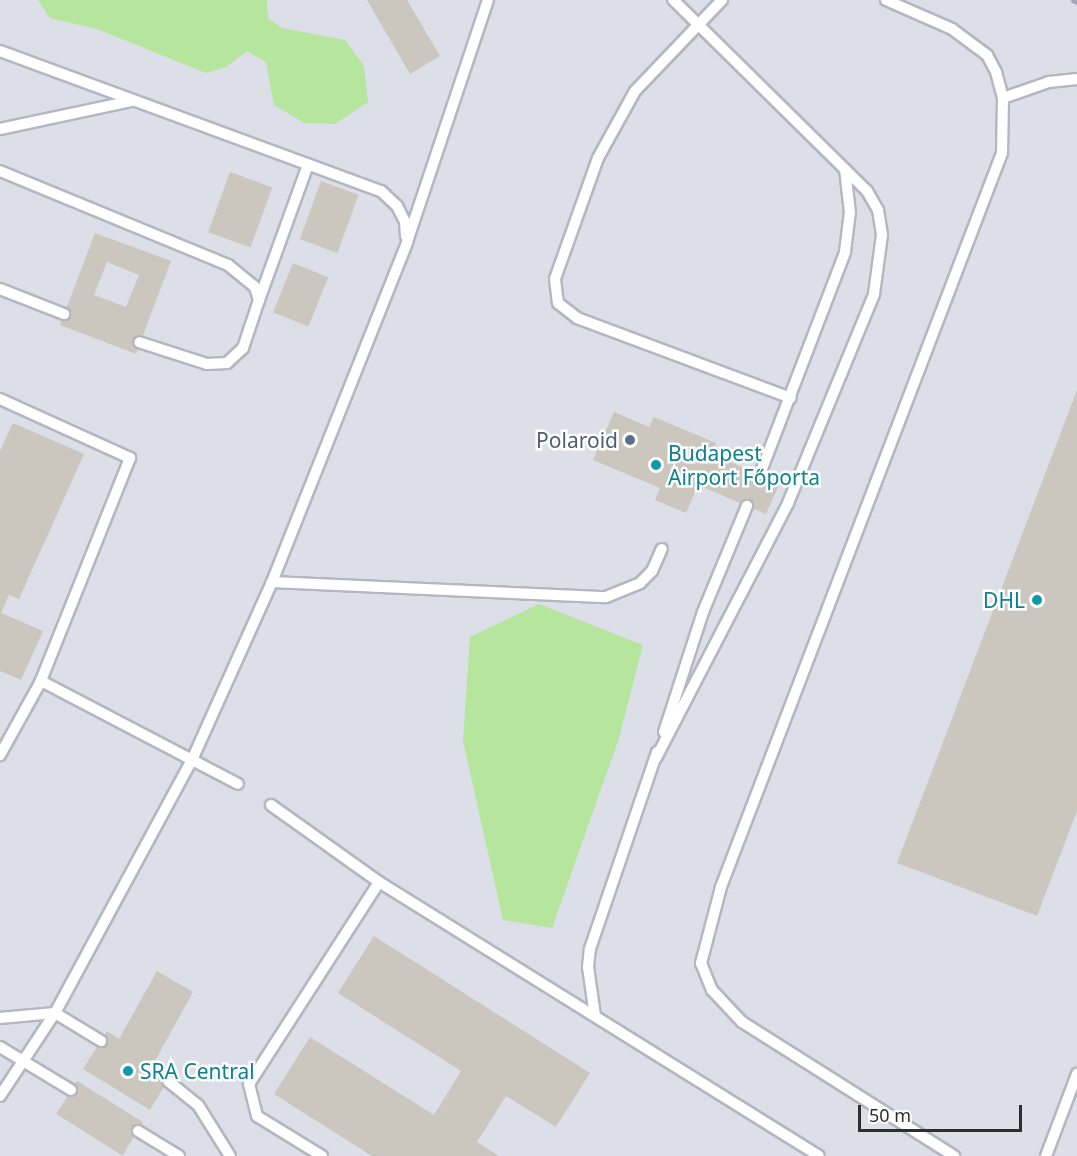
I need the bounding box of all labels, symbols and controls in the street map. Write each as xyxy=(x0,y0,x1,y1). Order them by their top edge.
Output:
place label: Polaroid xyxy=(536,427,618,453)
marker: Polaroid xyxy=(623,433,637,447)
place label: Budapest Airport Főporta xyxy=(668,440,820,490)
marker: Budapest Airport Főporta xyxy=(649,458,663,472)
place label: DHL xyxy=(983,587,1025,613)
marker: DHL xyxy=(1030,593,1044,607)
place label: SRA Central xyxy=(140,1058,255,1084)
marker: SRA Central xyxy=(121,1064,135,1078)
scale bar xyxy=(861,1093,1024,1131)
text: 50 m xyxy=(869,1103,911,1127)

